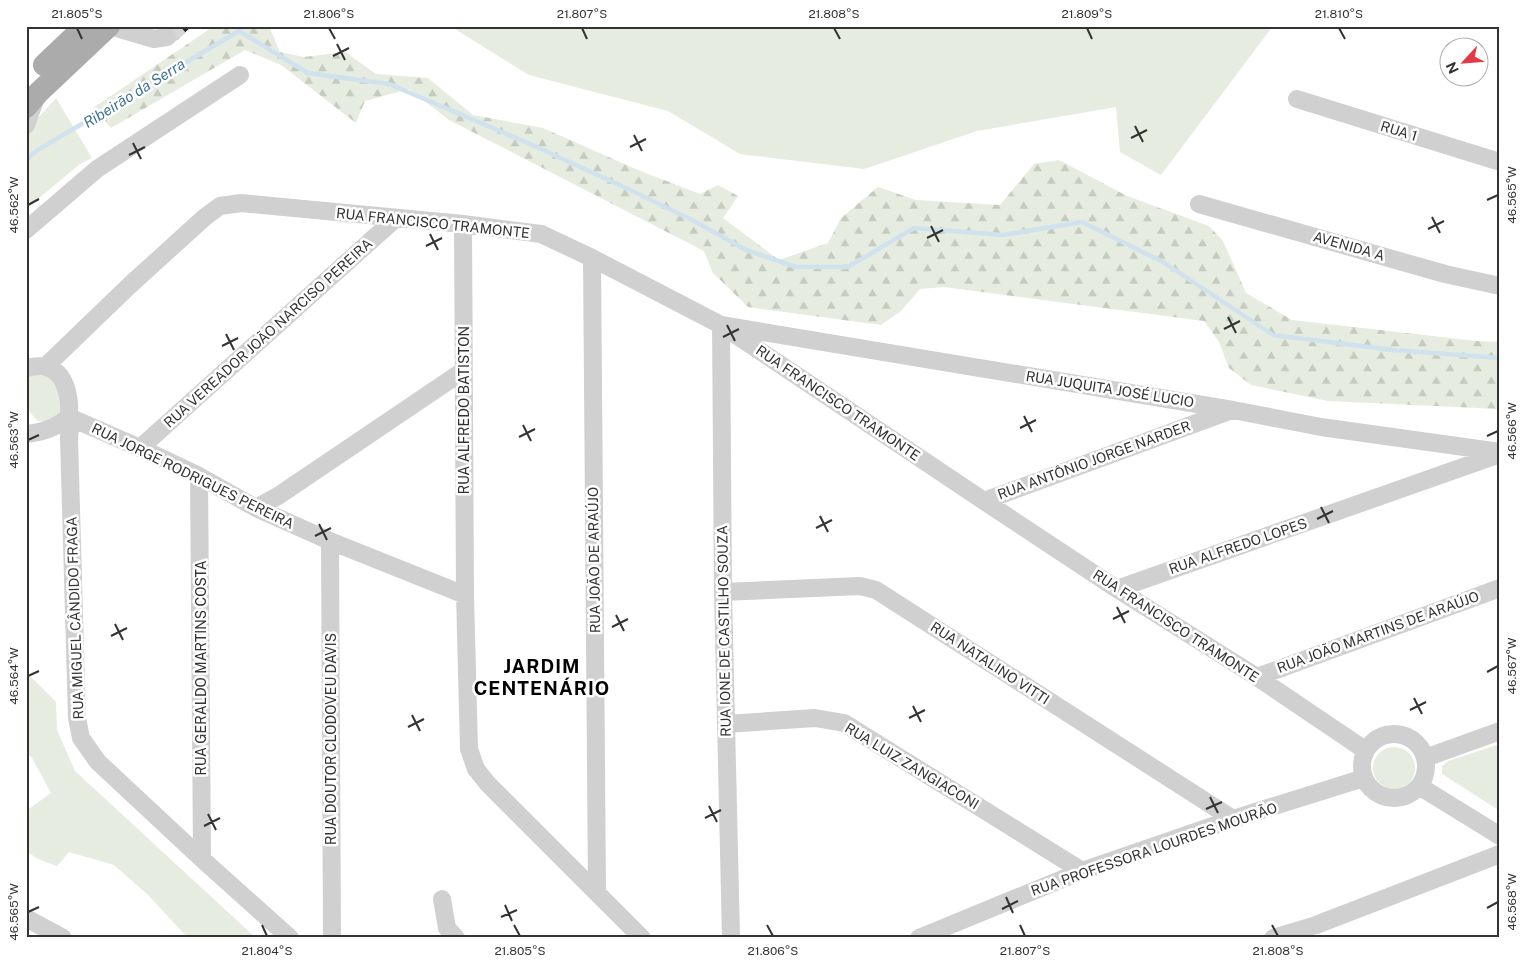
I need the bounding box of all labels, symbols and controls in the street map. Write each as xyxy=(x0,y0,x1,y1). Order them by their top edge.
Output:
text: 21.805°S xyxy=(51,7,103,21)
text: 21.806°S xyxy=(304,7,354,21)
text: 21.807°S xyxy=(557,7,607,21)
text: 21.808°S xyxy=(808,7,860,21)
text: 21.809°S xyxy=(1062,7,1112,21)
text: 21.810°S xyxy=(1315,7,1363,21)
north arrow xyxy=(1438,38,1488,88)
water label: Ribeirão da Serra xyxy=(80,55,188,131)
text: N xyxy=(1443,59,1462,76)
street label: RUA 1 xyxy=(1379,118,1419,144)
text: 46.565°W xyxy=(1505,166,1519,224)
text: 46.562°W xyxy=(7,176,21,234)
street label: RUA FRANCISCO TRAMONTE xyxy=(336,205,530,241)
street label: AVENIDA A xyxy=(1311,228,1387,264)
street label: RUA VEREADOR JOÃO NARCISO PEREIRA xyxy=(160,234,375,431)
street label: RUA ALFREDO BATISTON xyxy=(456,326,472,494)
street label: RUA FRANCISCO TRAMONTE xyxy=(753,342,923,464)
street label: RUA JUQUITA JOSÉ LUCIO xyxy=(1025,367,1195,410)
text: 46.566°W xyxy=(1505,402,1519,460)
text: 46.563°W xyxy=(7,411,21,469)
street label: RUA ANTÔNIO JORGE NARDER xyxy=(995,417,1193,502)
street label: RUA JORGE RODRIGUES PEREIRA xyxy=(89,420,297,532)
street label: RUA JOÃO DE ARAÚJO xyxy=(583,487,603,633)
street label: RUA ALFREDO LOPES xyxy=(1167,515,1309,577)
street label: RUA MIGUEL CÂNDIDO FRAGA xyxy=(62,516,87,720)
street label: RUA IONE DE CASTILHO SOUZA xyxy=(714,525,734,737)
street label: RUA GERALDO MARTINS COSTA xyxy=(193,560,209,776)
street label: RUA FRANCISCO TRAMONTE xyxy=(1090,566,1262,686)
street label: RUA JOÃO MARTINS DE ARAÚJO xyxy=(1274,586,1481,676)
street label: RUA NATALINO VITTI xyxy=(928,619,1052,707)
street label: RUA DOUTOR CLODOVEU DAVIS xyxy=(323,633,339,845)
text: 46.567°W xyxy=(1505,637,1519,694)
text: 46.564°W xyxy=(7,647,21,705)
district label: JARDIM CENTENÁRIO xyxy=(474,655,610,699)
street label: RUA LUIZ ZANGIACONI xyxy=(842,720,982,812)
street label: RUA PROFESSORA LOURDES MOURÃO xyxy=(1029,798,1279,899)
text: 46.568°W xyxy=(1505,873,1519,931)
text: 46.565°W xyxy=(7,883,21,941)
text: 21.804°S xyxy=(242,944,292,958)
text: 21.805°S xyxy=(494,944,546,958)
text: 21.806°S xyxy=(748,944,798,958)
text: 21.807°S xyxy=(1000,944,1050,958)
text: 21.808°S xyxy=(1252,944,1304,958)

